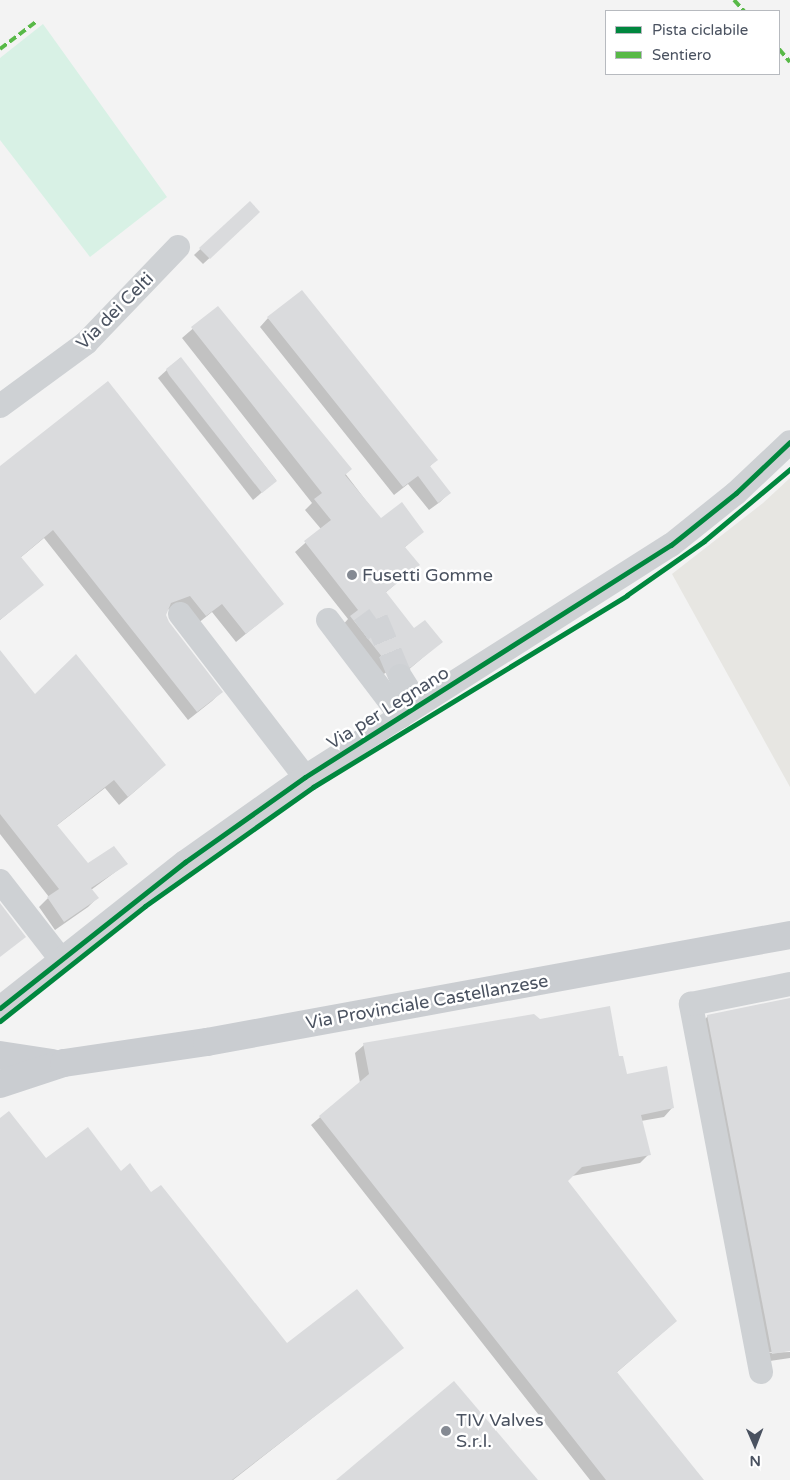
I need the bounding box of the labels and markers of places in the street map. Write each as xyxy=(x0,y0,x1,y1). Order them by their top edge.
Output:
place label: Fusetti Gomme xyxy=(362,564,493,586)
marker: Fusetti Gomme xyxy=(346,569,358,581)
place label: TIV Valves S.r.l. xyxy=(456,1410,544,1452)
marker: TIV Valves S.r.l. xyxy=(440,1425,452,1437)

